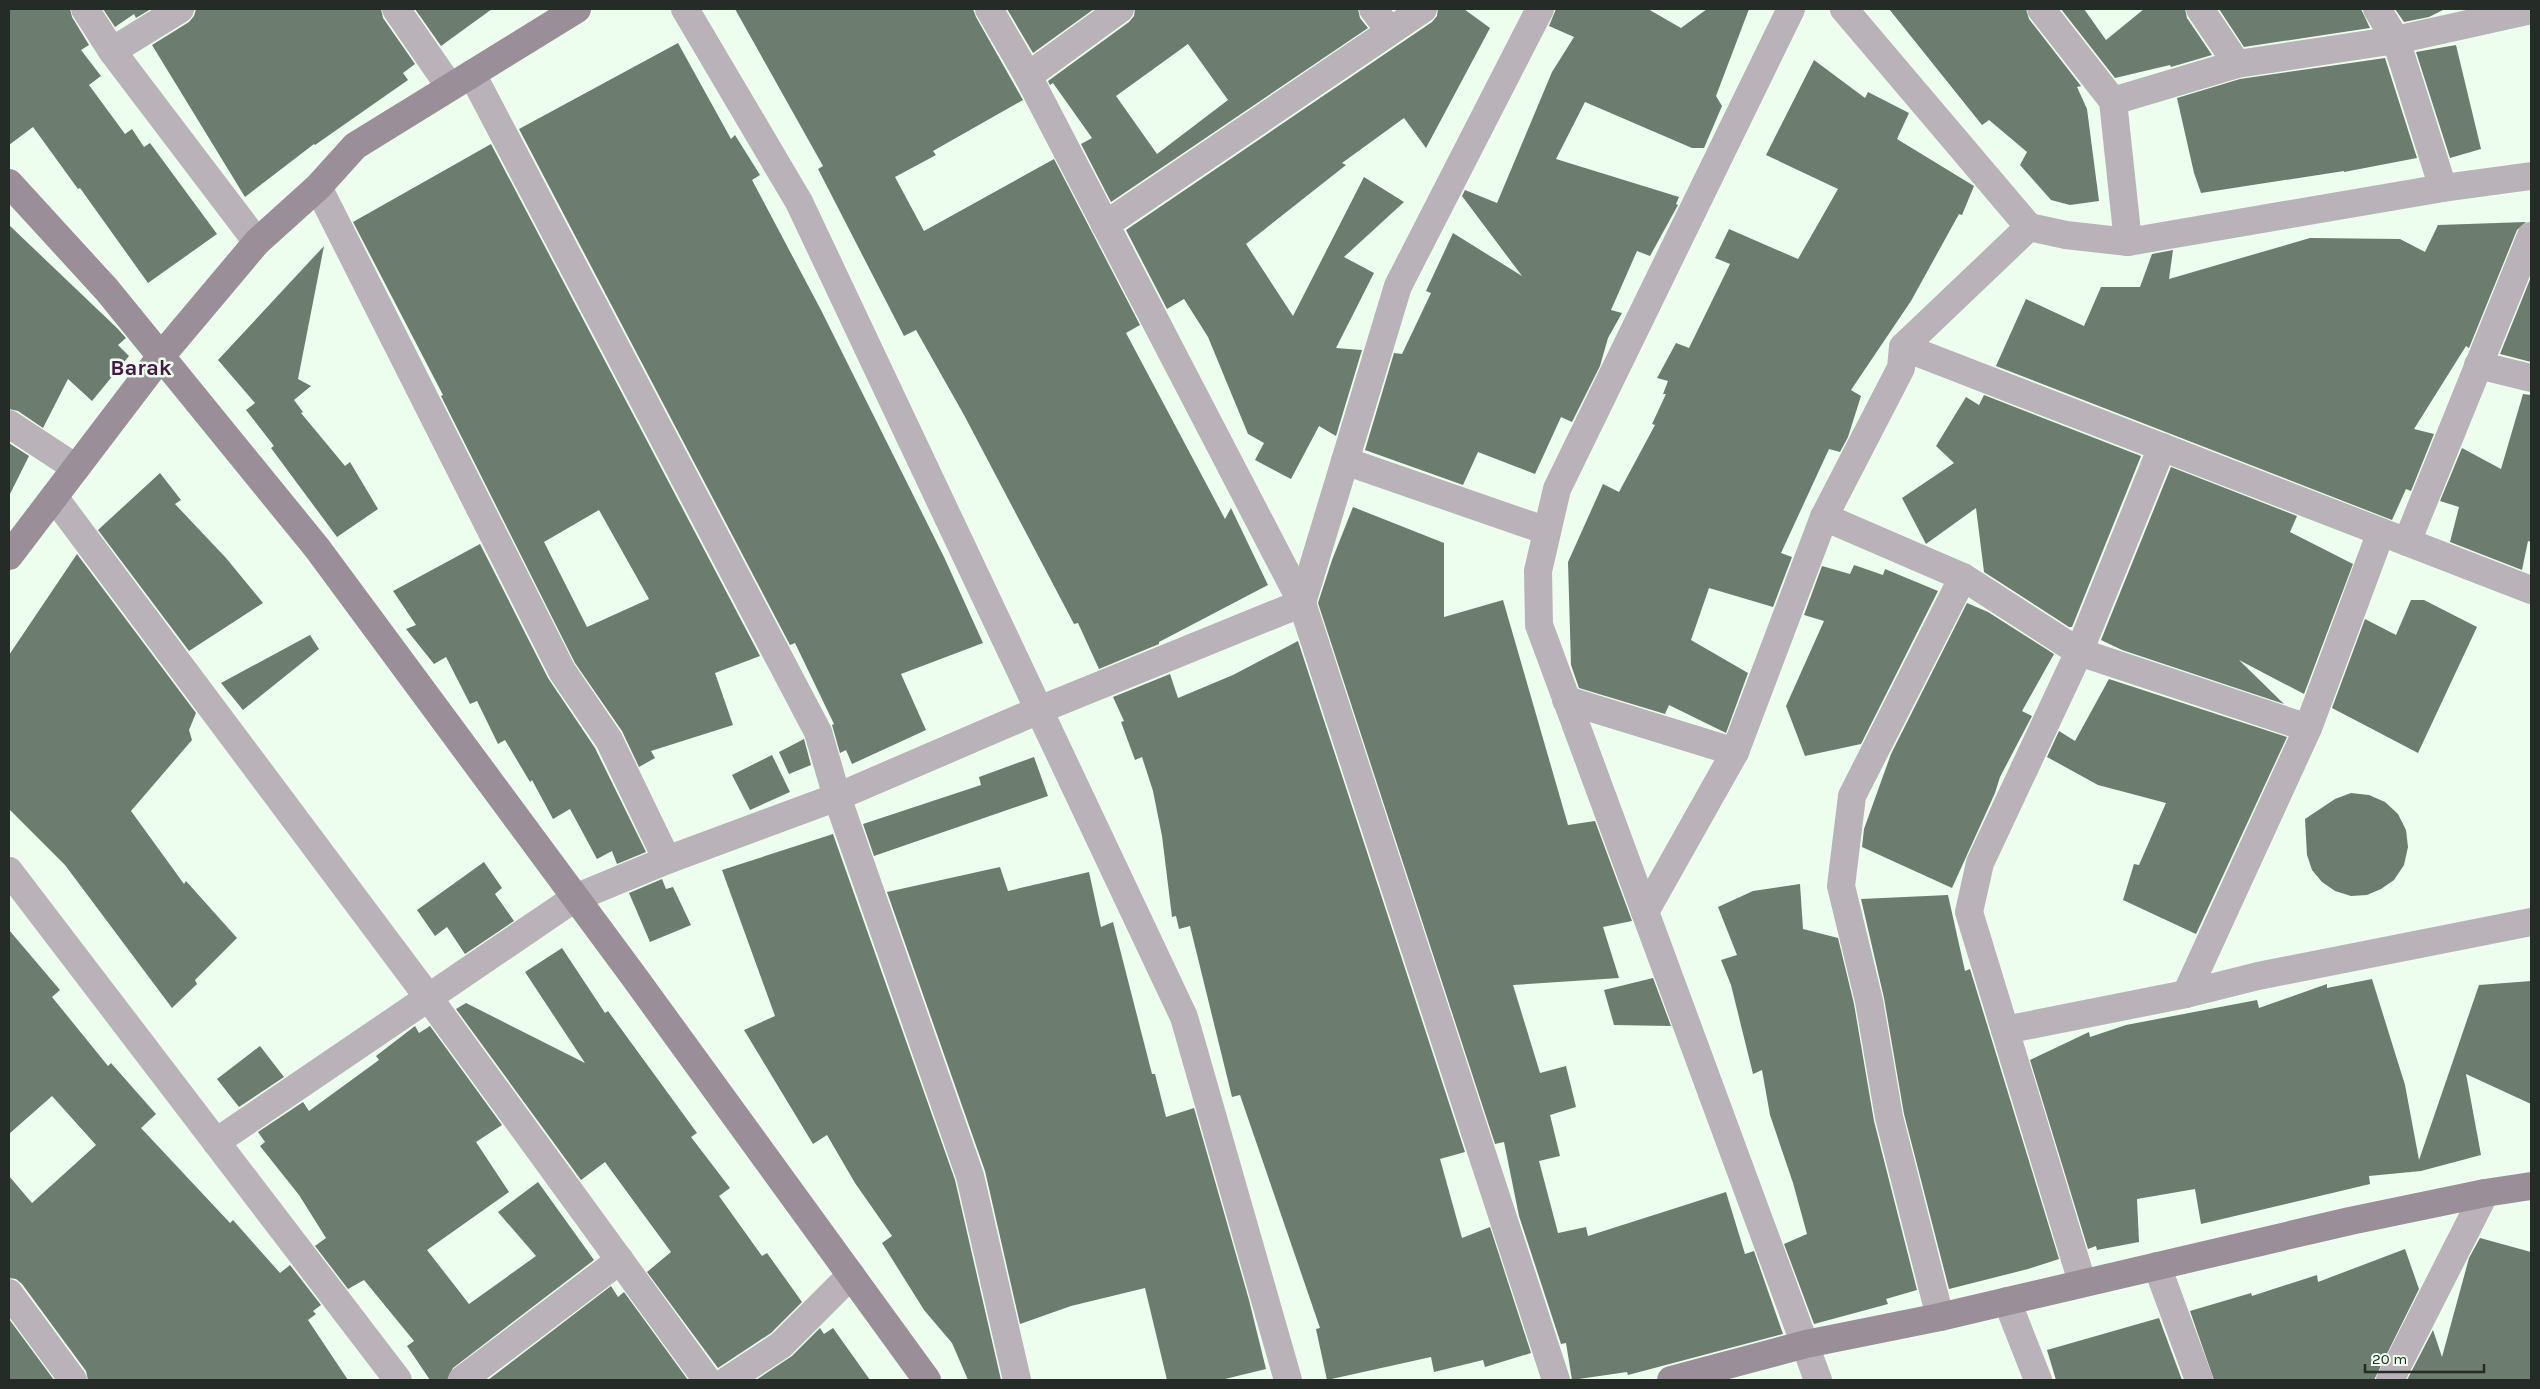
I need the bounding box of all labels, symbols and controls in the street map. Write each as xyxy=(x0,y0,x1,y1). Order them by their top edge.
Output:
district label: Barak xyxy=(110,355,172,381)
scale bar xyxy=(2365,1342,2484,1374)
text: 20 m xyxy=(2372,1350,2407,1368)

